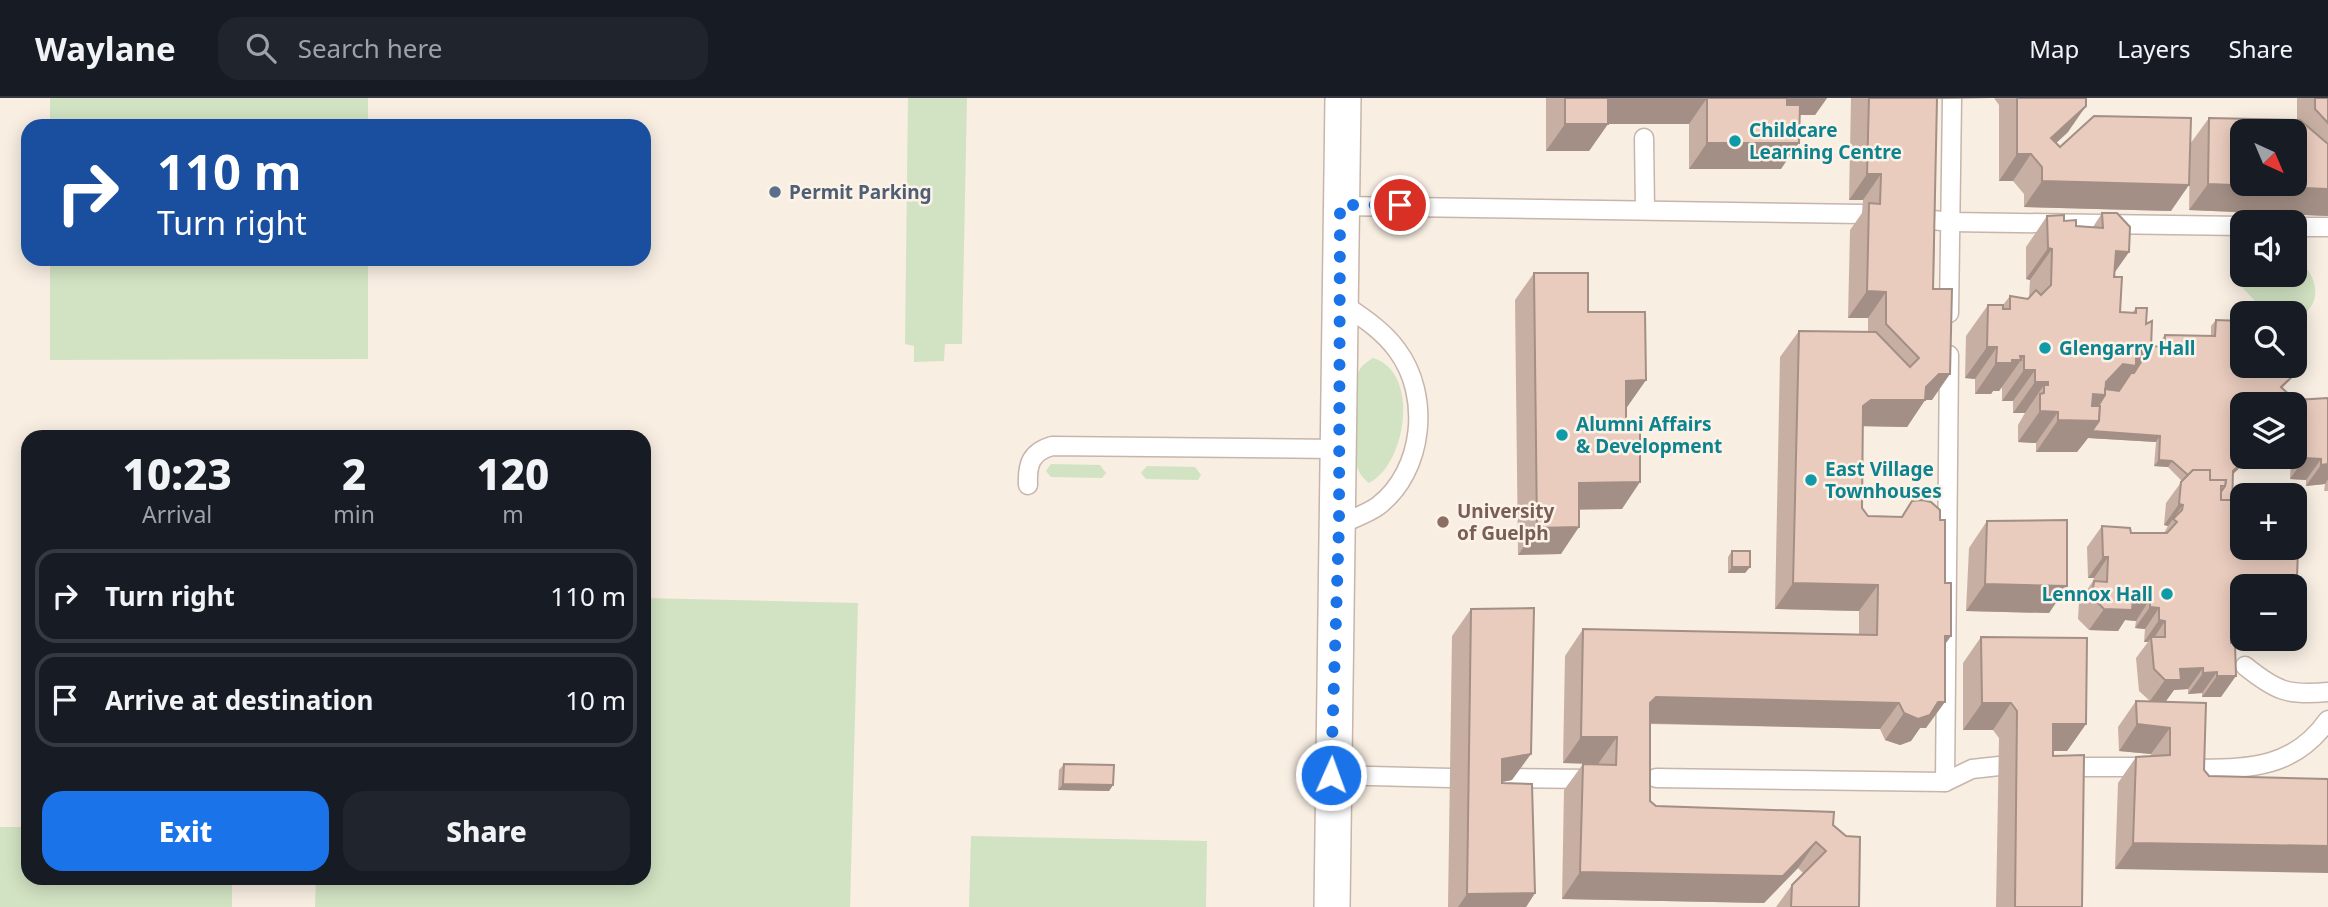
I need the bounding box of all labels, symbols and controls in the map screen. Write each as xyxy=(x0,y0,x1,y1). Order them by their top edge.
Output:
search box xyxy=(218,17,708,80)
text: Waylane xyxy=(35,26,176,71)
icon: search xyxy=(242,29,280,67)
text: Search here xyxy=(298,30,442,66)
text: Map xyxy=(2029,32,2079,65)
text: Layers xyxy=(2117,32,2191,65)
text: Share xyxy=(2229,32,2293,65)
place label: Childcare Learning Centre xyxy=(1749,117,1902,165)
north arrow xyxy=(2230,119,2306,196)
map controls xyxy=(2230,119,2307,651)
marker: Childcare Learning Centre xyxy=(1727,133,1743,149)
text: 110 m xyxy=(157,138,302,204)
icon: right xyxy=(42,147,133,238)
pin xyxy=(1370,175,1430,235)
place label: Permit Parking xyxy=(789,179,932,205)
marker: Permit Parking xyxy=(767,184,783,200)
icon: arrive xyxy=(1381,186,1419,224)
text: Turn right xyxy=(157,201,307,244)
button: sound xyxy=(2230,210,2307,287)
button: search xyxy=(2230,301,2307,378)
place label: Glengarry Hall xyxy=(2059,335,2196,361)
marker: Glengarry Hall xyxy=(2037,340,2053,356)
button: layers xyxy=(2230,392,2307,469)
place label: Alumni Affairs & Development xyxy=(1576,411,1722,459)
marker: Alumni Affairs & Development xyxy=(1554,427,1570,443)
text: 10:23 xyxy=(123,445,232,502)
text: 2 xyxy=(342,445,366,502)
text: 120 xyxy=(477,445,549,502)
place label: East Village Townhouses xyxy=(1825,456,1942,504)
marker: East Village Townhouses xyxy=(1803,472,1819,488)
button: + xyxy=(2230,483,2307,560)
text: Arrival xyxy=(142,498,212,530)
text: min xyxy=(333,498,375,530)
text: m xyxy=(502,498,524,530)
place label: University of Guelph xyxy=(1457,498,1555,546)
marker: University of Guelph xyxy=(1435,514,1451,530)
button: − xyxy=(2230,574,2307,651)
icon: right xyxy=(46,577,84,615)
text: Turn right xyxy=(105,578,235,614)
text: 110 m xyxy=(550,578,626,614)
place label: Lennox Hall xyxy=(2042,581,2153,607)
marker: Lennox Hall xyxy=(2159,586,2175,602)
icon: arrive xyxy=(46,681,84,719)
text: Arrive at destination xyxy=(105,682,374,718)
text: 10 m xyxy=(565,682,626,718)
position arrow xyxy=(1294,738,1368,812)
button: Exit xyxy=(42,791,329,871)
button: Share xyxy=(343,791,630,871)

